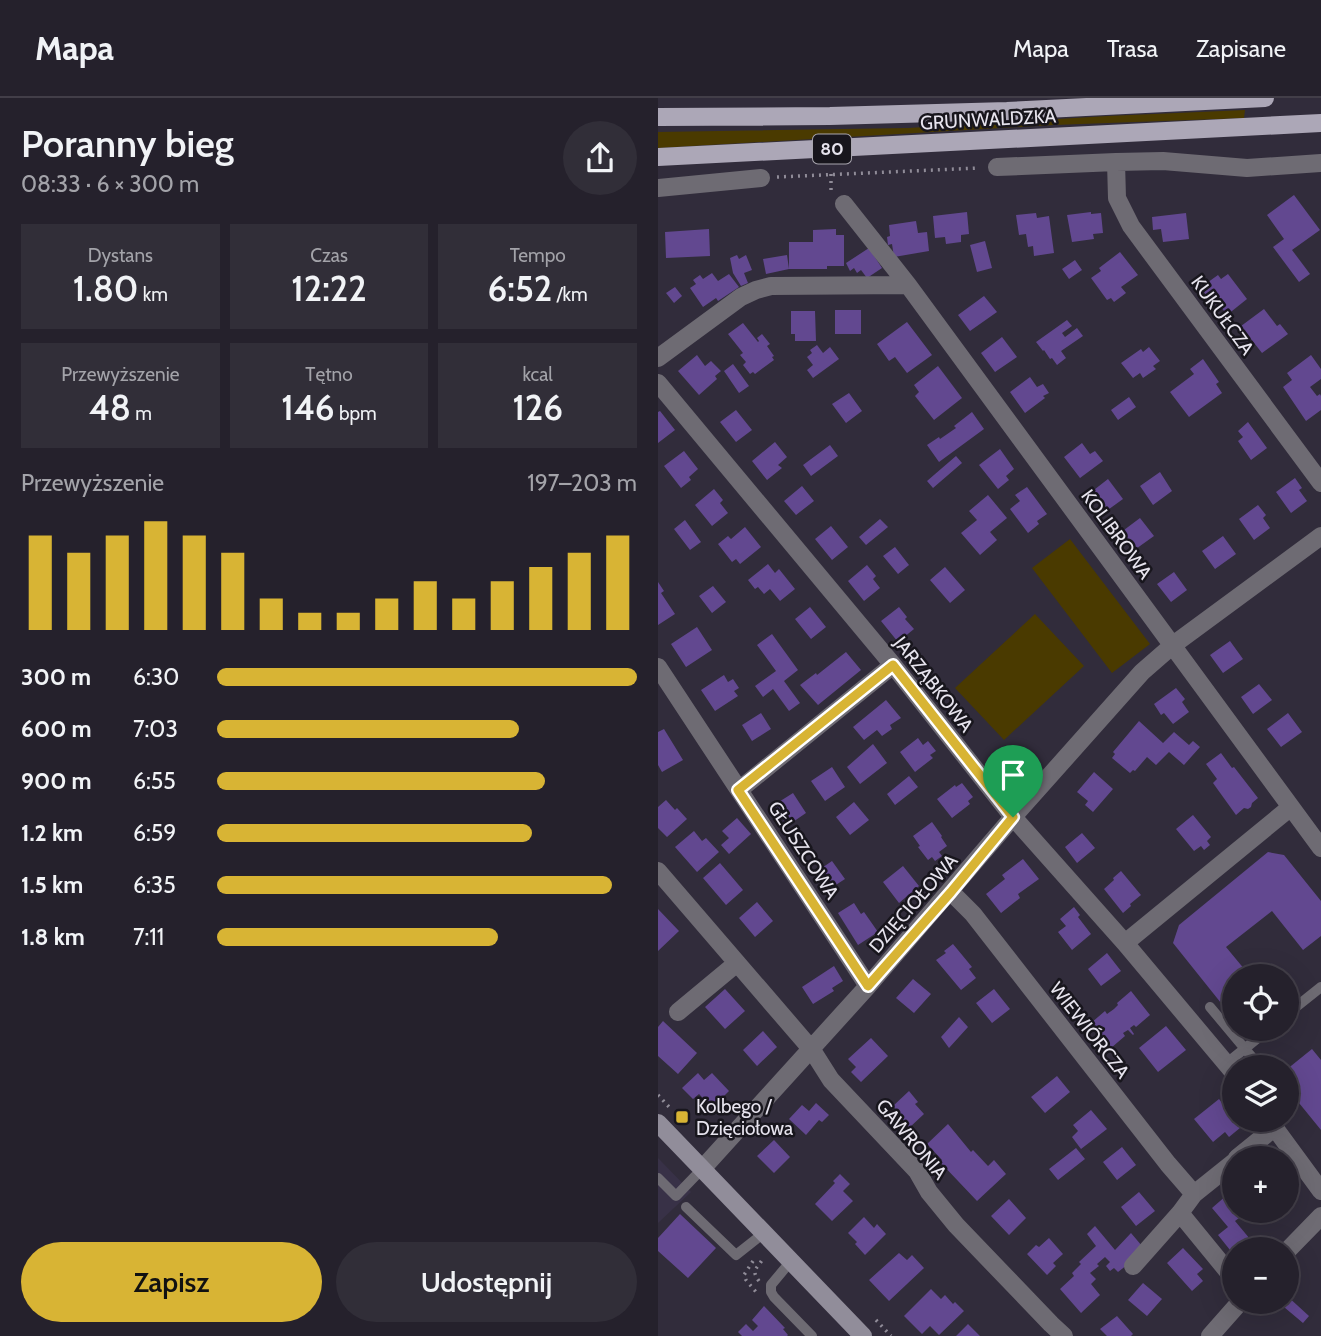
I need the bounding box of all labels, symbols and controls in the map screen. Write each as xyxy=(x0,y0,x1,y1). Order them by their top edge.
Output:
text: Mapa xyxy=(35,28,114,68)
text: Mapa xyxy=(1013,34,1069,63)
text: Trasa xyxy=(1107,34,1158,63)
text: Zapisane xyxy=(1196,34,1286,63)
street label: GRUNWALDZKA xyxy=(919,104,1057,135)
text: Poranny bieg xyxy=(21,120,234,167)
button: share xyxy=(563,121,637,195)
road number: 80 xyxy=(813,134,851,164)
text: 08:33 · 6 × 300 m xyxy=(21,170,199,198)
text: Dystans xyxy=(88,244,153,267)
text: Czas xyxy=(310,244,348,267)
text: Tempo xyxy=(510,244,566,267)
text: 1.80 xyxy=(73,267,138,310)
text: 12:22 xyxy=(291,267,367,310)
text: 6:52 xyxy=(488,267,552,310)
street label: KUKUŁCZA xyxy=(1186,271,1259,360)
text: km xyxy=(138,283,168,306)
text: /km xyxy=(552,283,588,306)
text: Przewyższenie xyxy=(61,363,179,386)
text: Tętno xyxy=(305,363,353,386)
text: kcal xyxy=(523,363,553,386)
text: 48 xyxy=(89,386,131,429)
text: 146 xyxy=(281,386,335,429)
text: 126 xyxy=(512,386,563,429)
text: m xyxy=(131,402,152,425)
text: bpm xyxy=(335,402,377,425)
text: Przewyższenie xyxy=(21,469,164,497)
text: 197–203 m xyxy=(527,469,637,497)
street label: KOLIBROWA xyxy=(1076,485,1157,584)
street label: JARZĄBKOWA xyxy=(888,631,978,737)
text: 300 m xyxy=(21,663,91,691)
text: 6:30 xyxy=(133,663,179,691)
text: 600 m xyxy=(21,715,92,743)
text: 7:03 xyxy=(133,715,178,743)
pin xyxy=(983,745,1043,817)
icon: arrive xyxy=(994,756,1032,794)
text: 900 m xyxy=(21,767,92,795)
text: 6:55 xyxy=(133,767,176,795)
street label: GŁUSZCOWA xyxy=(763,797,844,904)
text: 1.2 km xyxy=(21,819,83,847)
text: 6:59 xyxy=(133,819,176,847)
street label: DZIĘCIOŁOWA xyxy=(864,849,963,957)
text: 1.5 km xyxy=(21,871,83,899)
text: 6:35 xyxy=(133,871,176,899)
text: 1.8 km xyxy=(21,923,85,951)
text: 7:11 xyxy=(133,923,164,951)
map controls xyxy=(1222,964,1299,1314)
button: locate xyxy=(1222,964,1299,1041)
street label: WIEWIÓRCZA xyxy=(1045,977,1135,1083)
button: layers xyxy=(1222,1055,1299,1132)
street label: GAWRONIA xyxy=(871,1094,952,1184)
place label: Kolbego / Dzięciołowa xyxy=(696,1095,793,1140)
marker: Kolbego / Dzięciołowa xyxy=(674,1109,690,1125)
button: + xyxy=(1222,1146,1299,1223)
button: − xyxy=(1222,1237,1299,1314)
button: Zapisz xyxy=(21,1242,322,1322)
button: Udostępnij xyxy=(336,1242,637,1322)

